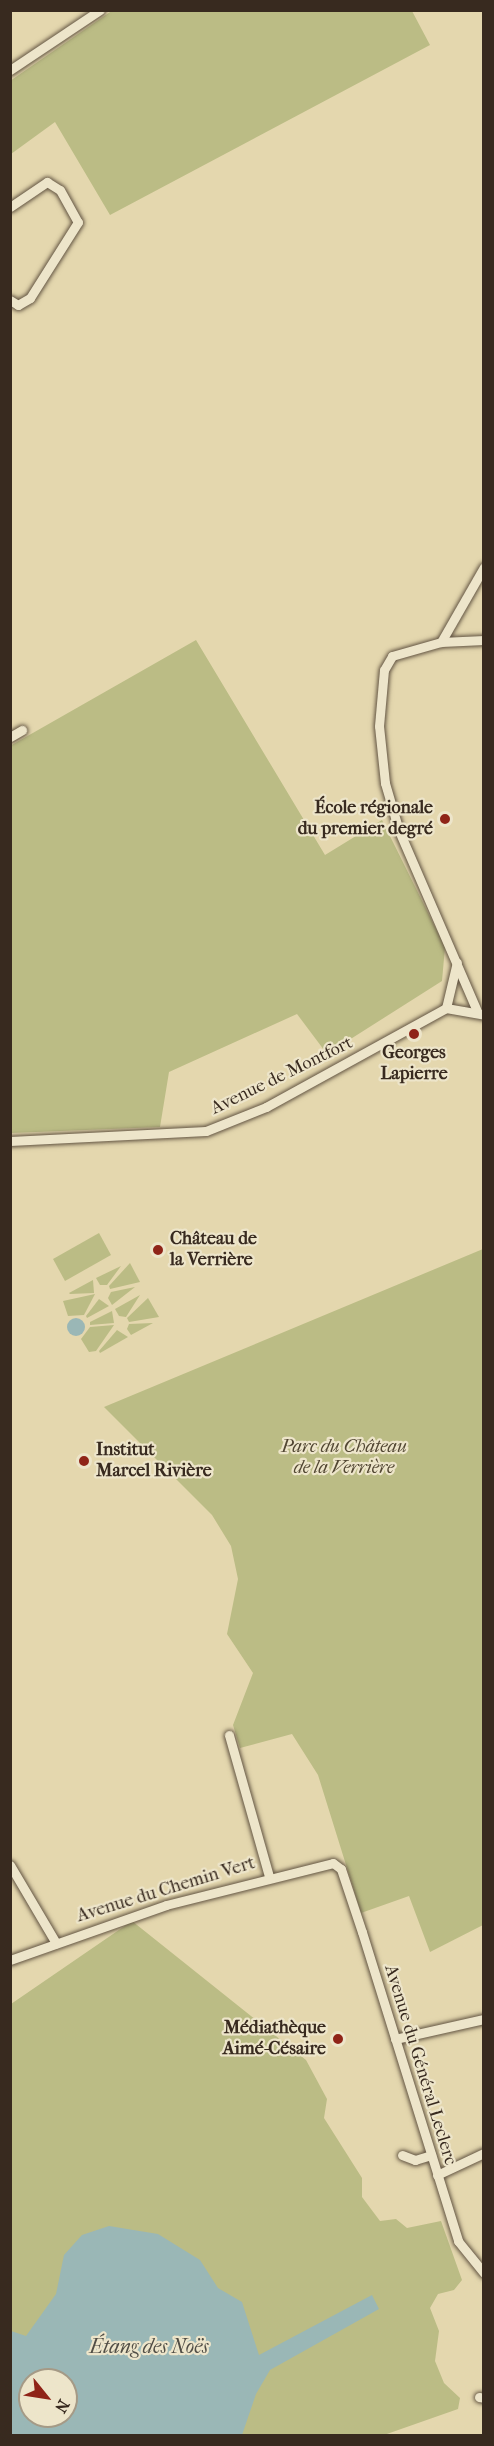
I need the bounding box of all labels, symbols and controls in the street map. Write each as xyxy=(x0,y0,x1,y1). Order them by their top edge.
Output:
place label: École régionale du premier degré xyxy=(298,798,433,840)
marker: École régionale du premier degré xyxy=(438,812,452,826)
marker: Georges Lapierre xyxy=(407,1027,421,1041)
street label: Avenue de Montfort xyxy=(207,1032,357,1120)
place label: Georges Lapierre xyxy=(380,1043,448,1086)
place label: Château de la Verrière xyxy=(170,1229,257,1272)
marker: Château de la Verrière xyxy=(151,1243,165,1257)
park label: Parc du Château de la Verrière xyxy=(281,1437,407,1480)
place label: Institut Marcel Rivière xyxy=(96,1440,212,1482)
marker: Institut Marcel Rivière xyxy=(77,1454,91,1468)
street label: Avenue du Chemin Vert xyxy=(74,1853,258,1927)
street label: Avenue du Général Leclerc xyxy=(379,1962,461,2168)
place label: Médiathèque Aimé-Césaire xyxy=(223,2018,326,2060)
marker: Médiathèque Aimé-Césaire xyxy=(331,2032,345,2046)
water label: Étang des Noës xyxy=(90,2334,208,2358)
north arrow xyxy=(18,2368,78,2428)
text: N xyxy=(51,2396,74,2416)

